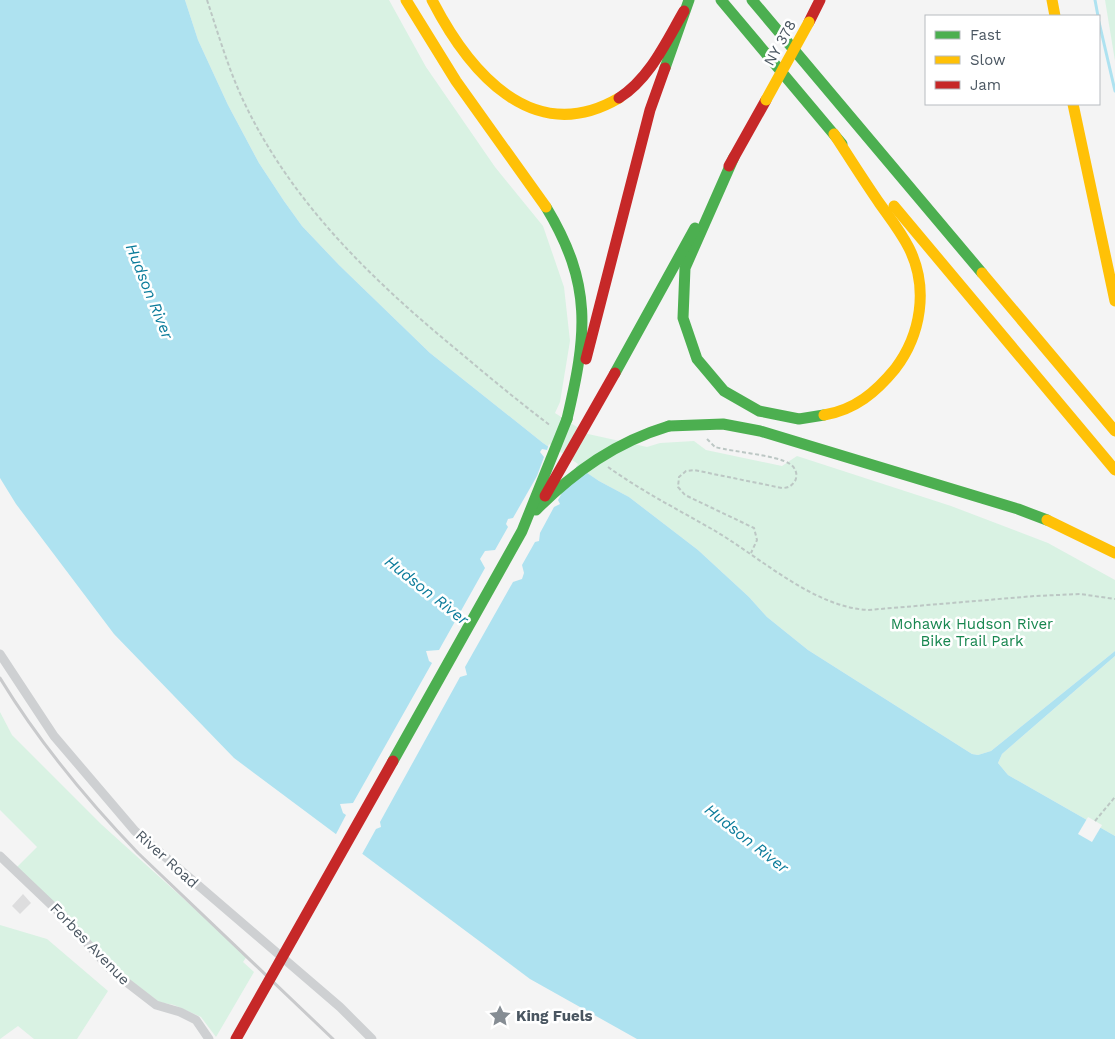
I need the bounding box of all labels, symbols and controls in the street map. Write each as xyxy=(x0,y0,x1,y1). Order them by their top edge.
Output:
legend xyxy=(925,15,1100,105)
street label: NY 378 xyxy=(760,17,800,69)
text: Fast xyxy=(970,26,1002,44)
text: Slow xyxy=(970,51,1006,69)
text: Jam xyxy=(970,76,1001,94)
water label: Hudson River xyxy=(122,241,178,342)
water label: Hudson River xyxy=(381,552,473,630)
park label: Mohawk Hudson River Bike Trail Park xyxy=(891,615,1053,650)
water label: Hudson River xyxy=(701,800,793,878)
street label: River Road xyxy=(132,826,202,892)
street label: Forbes Avenue xyxy=(46,899,134,989)
place icon: King Fuels xyxy=(487,1003,513,1029)
place label: King Fuels xyxy=(516,1007,593,1025)

